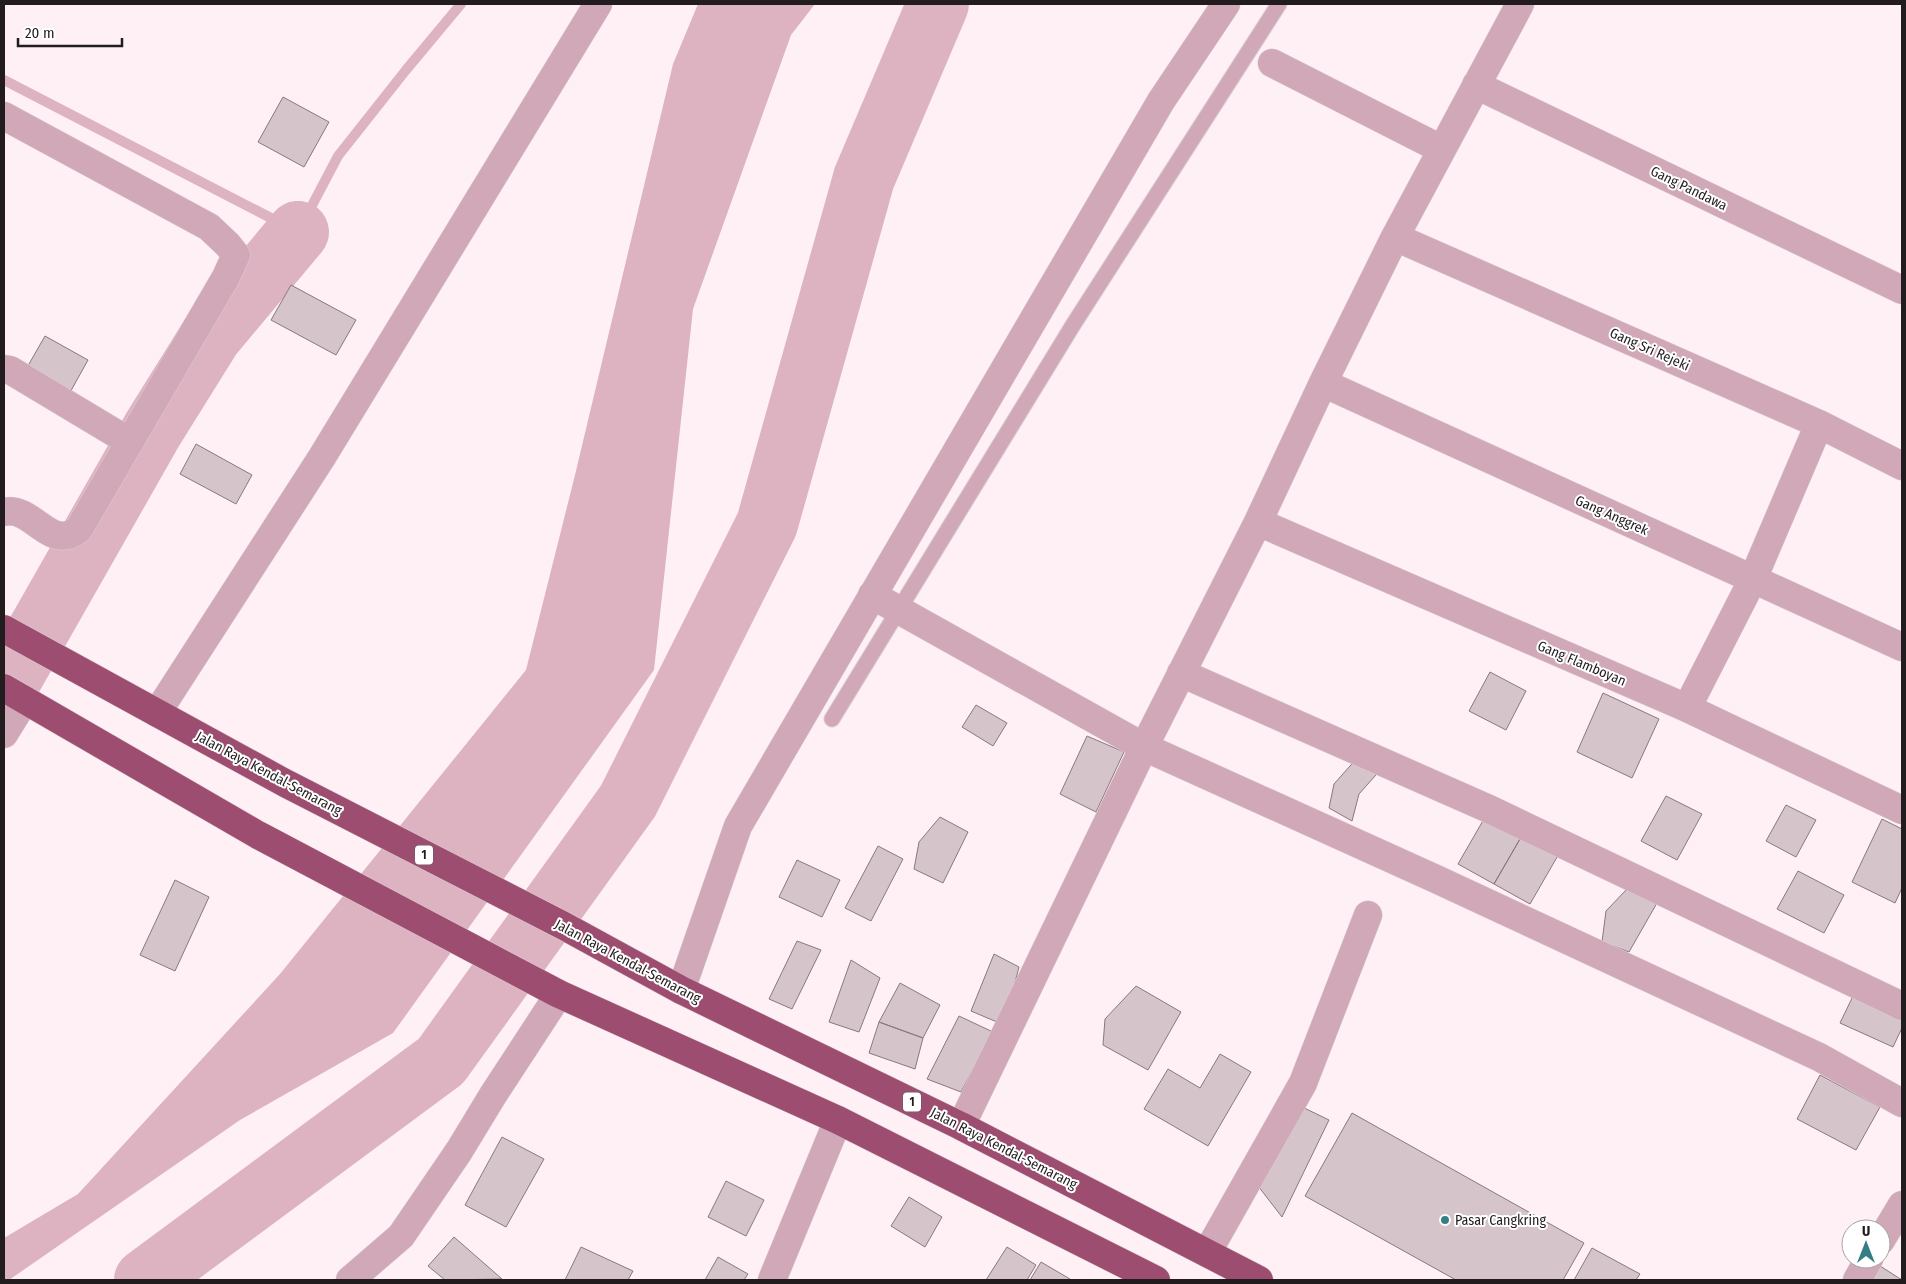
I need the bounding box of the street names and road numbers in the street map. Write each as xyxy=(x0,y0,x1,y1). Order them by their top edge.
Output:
street label: Gang Pandawa xyxy=(1648,163,1730,214)
street label: Gang Sri Rejeki xyxy=(1607,324,1692,375)
street label: Gang Anggrek xyxy=(1573,492,1651,539)
street label: Gang Flamboyan xyxy=(1535,637,1629,690)
street label: Jalan Raya Kendal-Semarang xyxy=(193,728,345,819)
road number: 1 xyxy=(415,846,433,864)
street label: Jalan Raya Kendal-Semarang xyxy=(552,916,704,1007)
road number: 1 xyxy=(903,1092,921,1112)
street label: Jalan Raya Kendal-Semarang xyxy=(927,1104,1080,1193)

